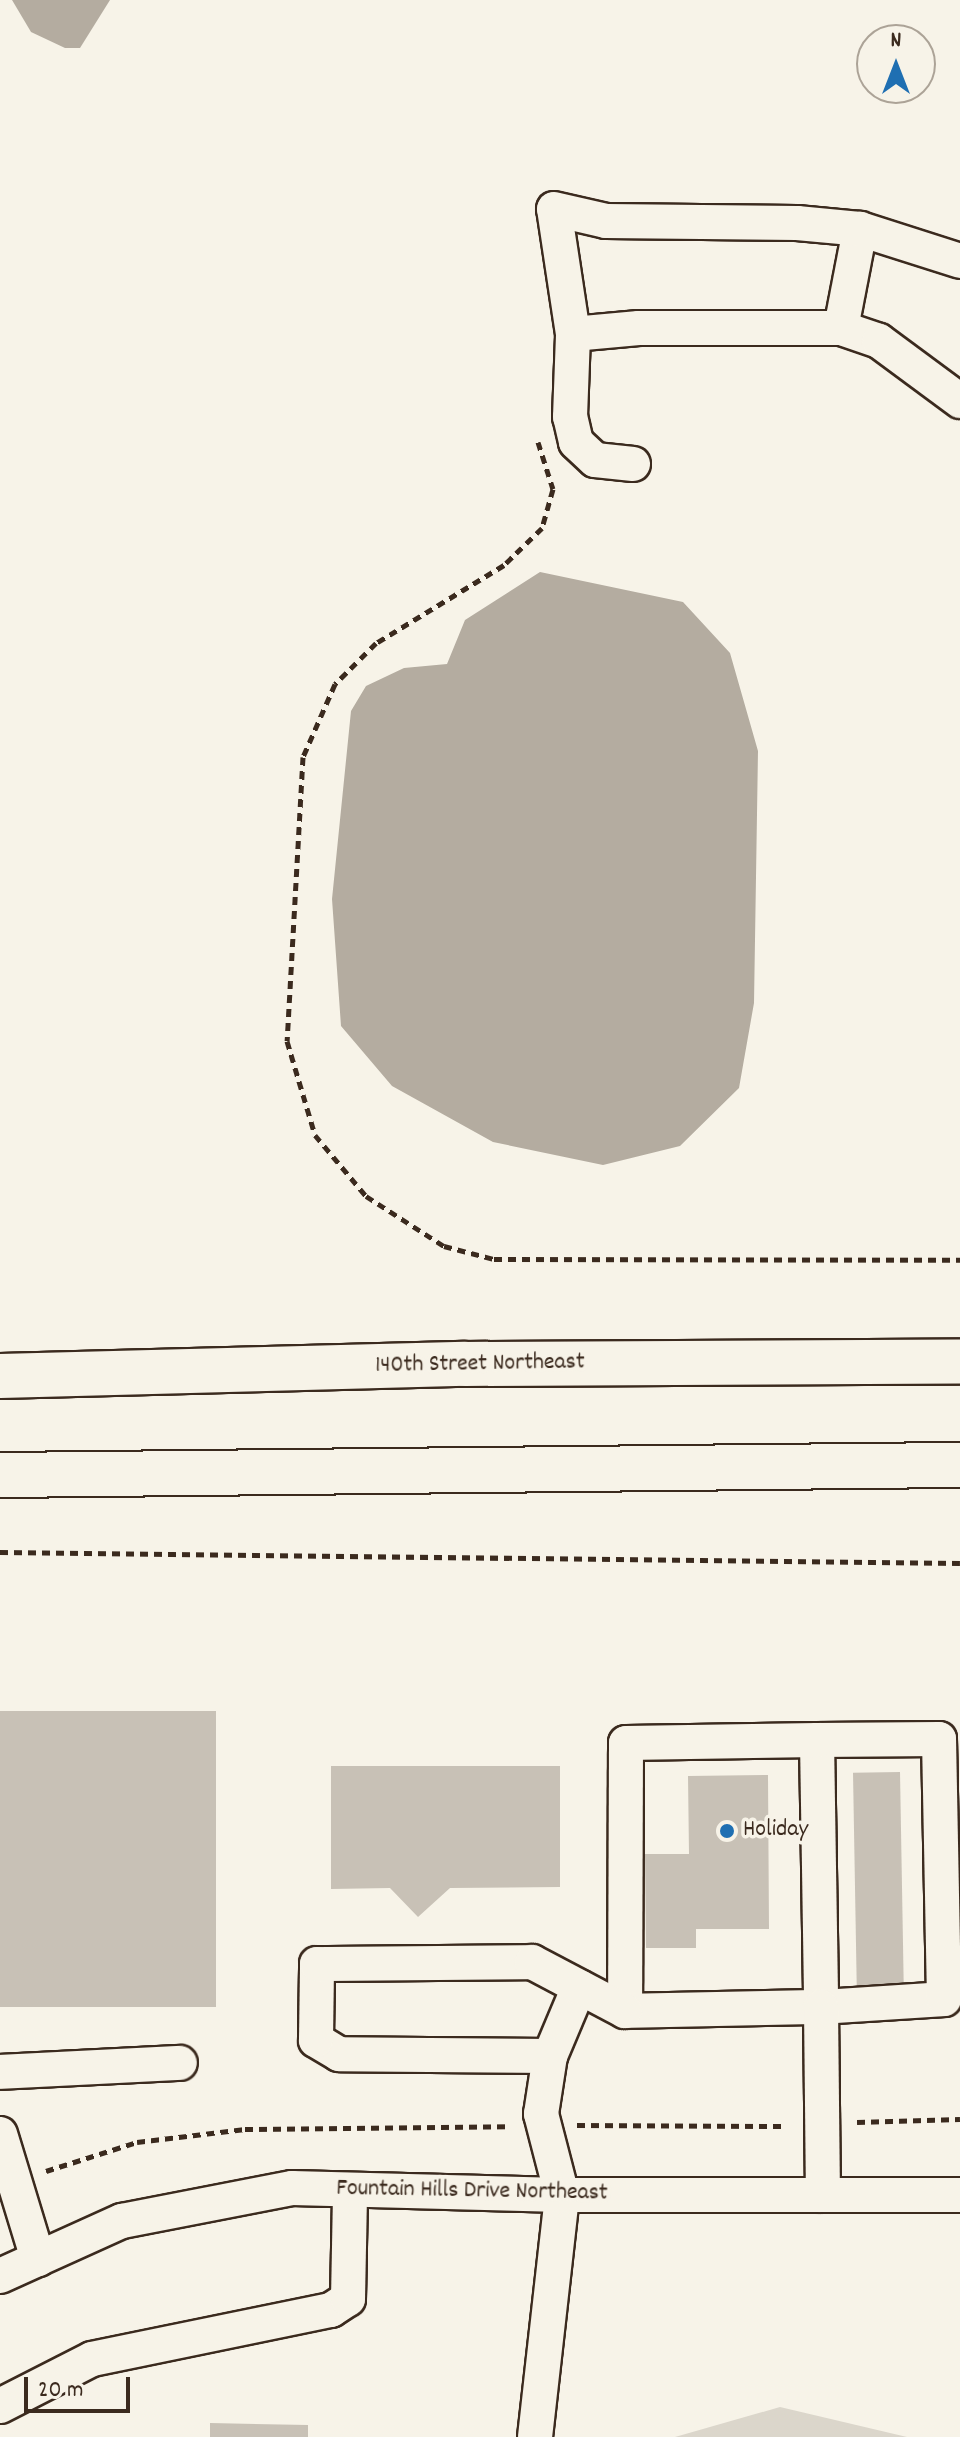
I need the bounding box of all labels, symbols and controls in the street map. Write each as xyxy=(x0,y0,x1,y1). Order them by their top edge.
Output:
north arrow xyxy=(856,24,936,104)
text: N xyxy=(891,26,901,57)
street label: 140th Street Northeast xyxy=(375,1349,585,1381)
place label: Holiday xyxy=(743,1817,808,1845)
marker: Holiday xyxy=(718,1822,736,1840)
street label: Fountain Hills Drive Northeast xyxy=(336,2175,608,2209)
scale bar xyxy=(28,2361,134,2411)
text: 20 m xyxy=(38,2374,84,2408)

